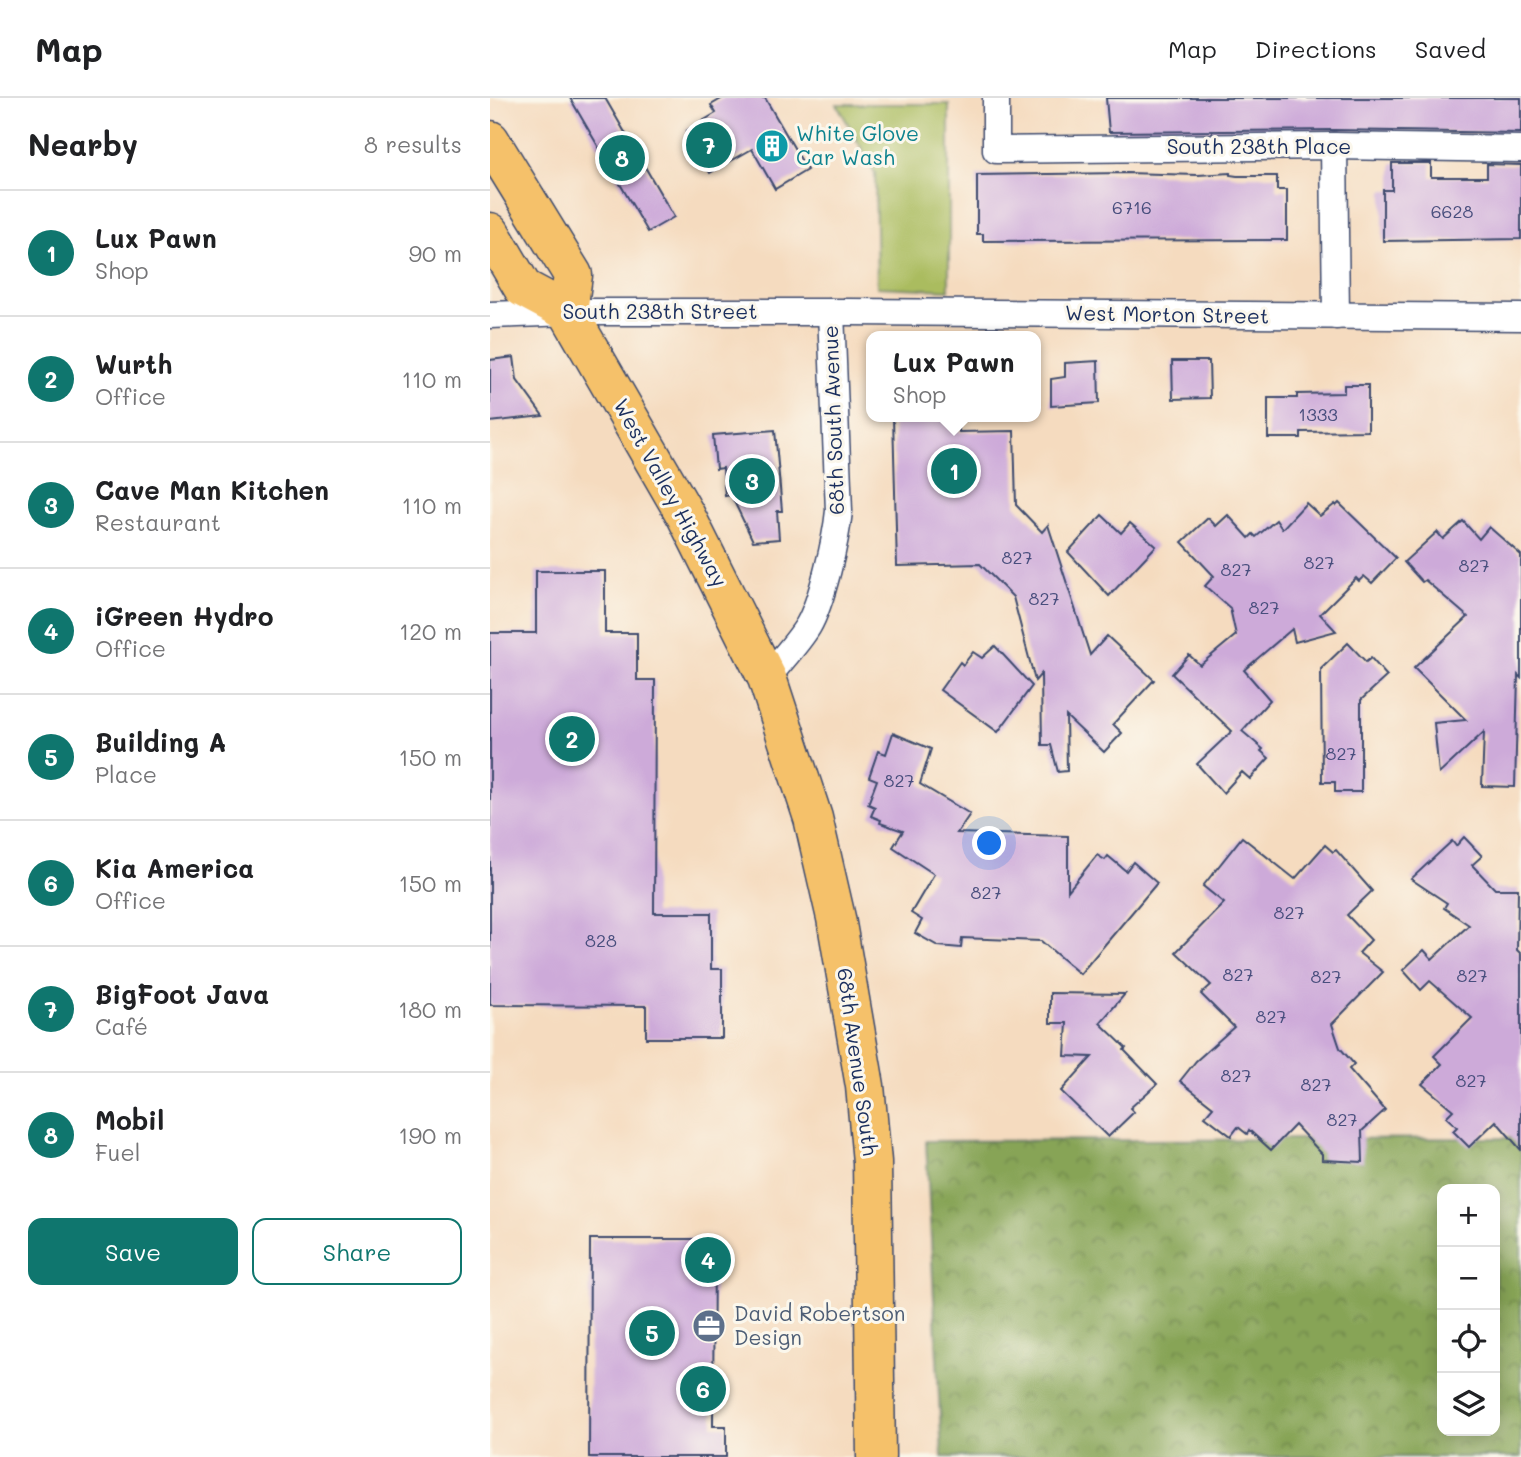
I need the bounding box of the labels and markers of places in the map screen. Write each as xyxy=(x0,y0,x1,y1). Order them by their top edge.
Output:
pin: 7 xyxy=(686,119,732,171)
place label: White Glove Car Wash xyxy=(796,119,919,170)
building icon: White Glove Car Wash xyxy=(753,127,791,165)
pin: 8 xyxy=(599,132,645,184)
pin: 1 xyxy=(931,445,977,497)
pin: 3 xyxy=(729,455,775,507)
pin: 2 xyxy=(549,713,595,765)
pin: 4 xyxy=(685,1234,731,1286)
place label: David Robertson Design xyxy=(734,1299,905,1350)
pin: 5 xyxy=(629,1307,675,1359)
office icon: David Robertson Design xyxy=(690,1307,728,1345)
pin: 6 xyxy=(680,1363,726,1415)

